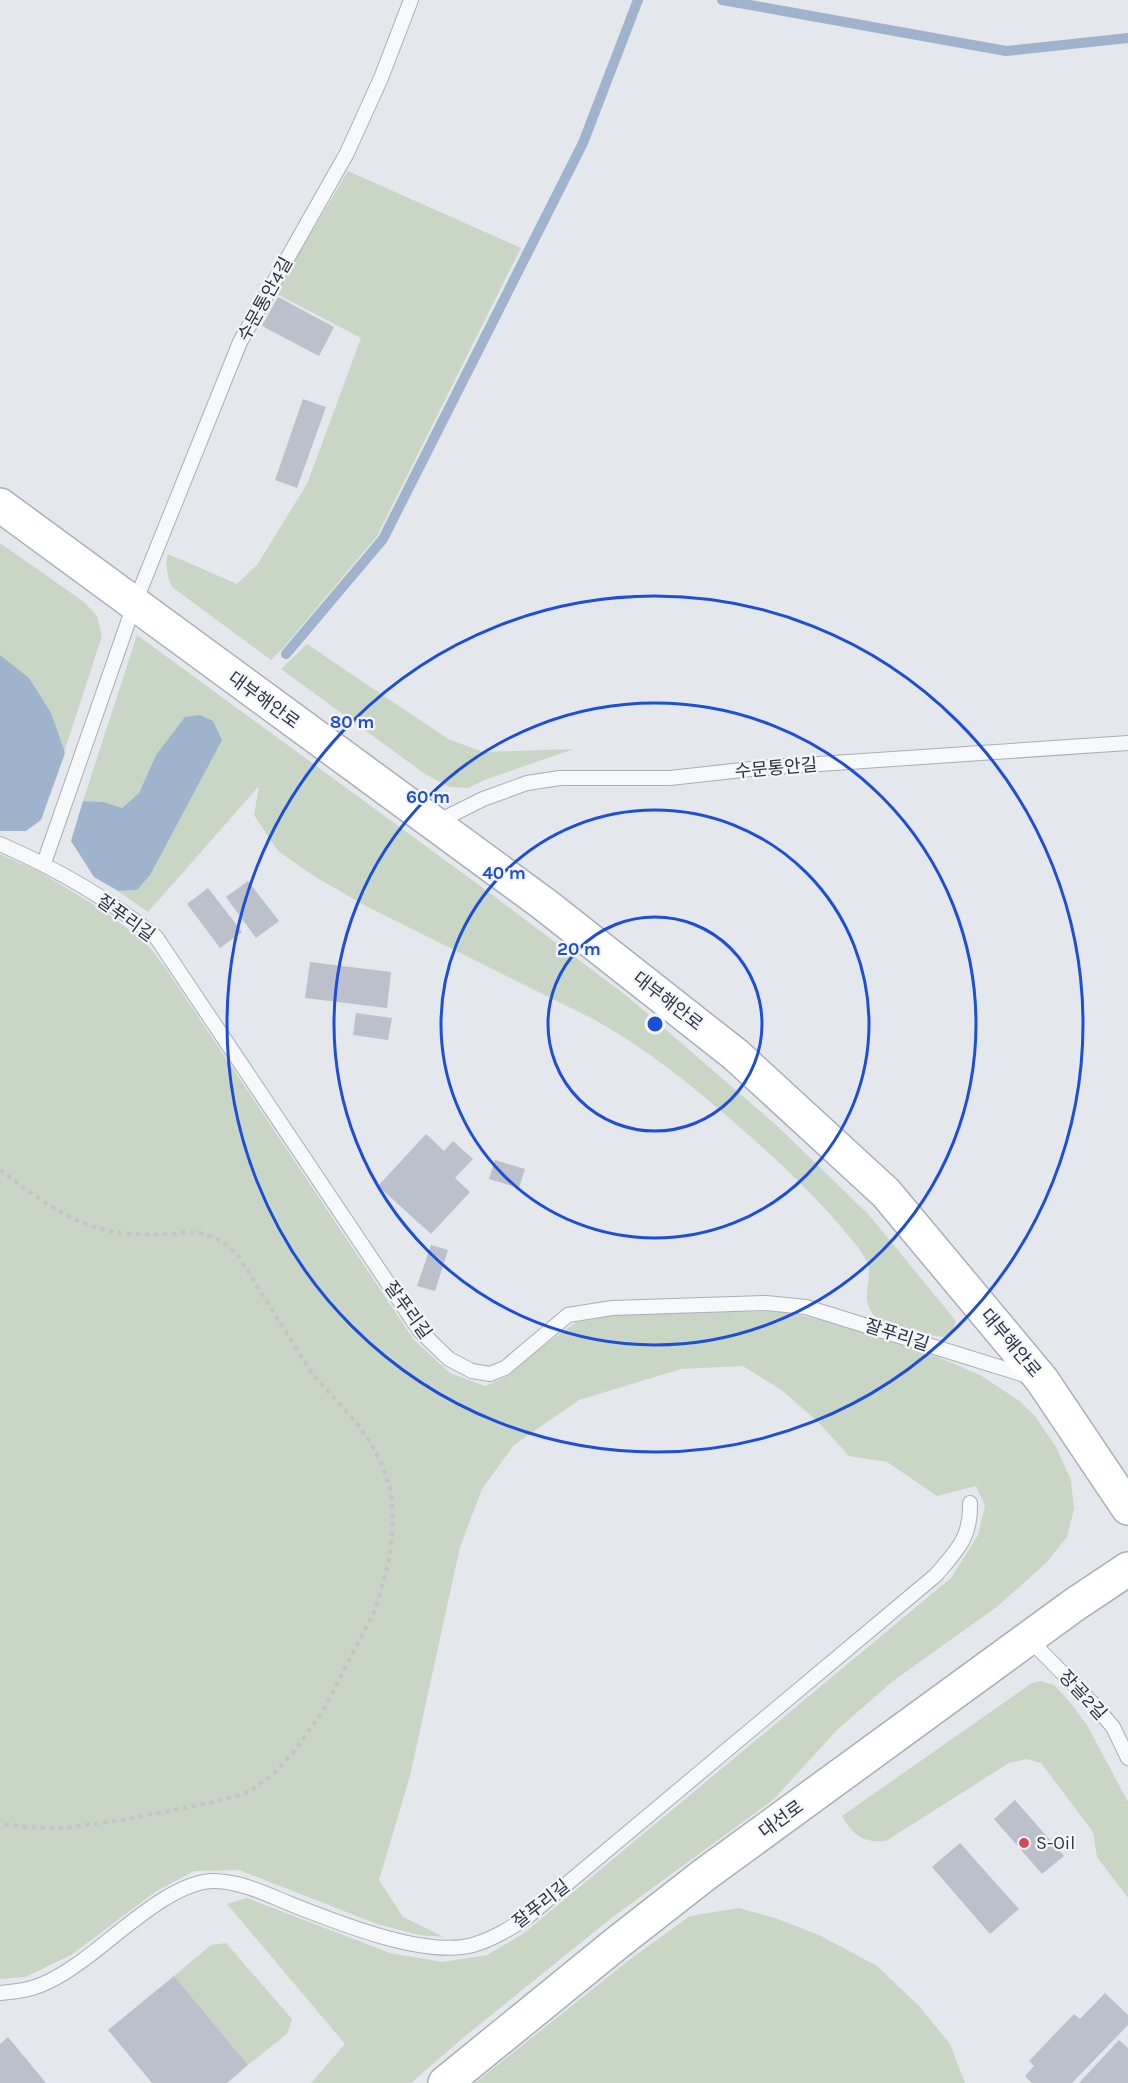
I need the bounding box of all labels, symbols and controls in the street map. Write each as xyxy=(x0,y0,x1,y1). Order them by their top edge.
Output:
street label: 수문통안4길 xyxy=(233,253,297,345)
street label: 대부해안로 xyxy=(224,667,304,733)
text: 80 m xyxy=(330,711,374,733)
street label: 수문통안길 xyxy=(734,753,818,783)
text: 60 m xyxy=(406,786,450,808)
text: 40 m xyxy=(482,862,526,884)
street label: 잘푸리길 xyxy=(93,890,159,946)
text: 20 m xyxy=(557,938,601,960)
street label: 대부해안로 xyxy=(629,967,707,1035)
centre of rings xyxy=(645,1014,665,1034)
street label: 잘푸리길 xyxy=(380,1277,436,1343)
street label: 대부해안로 xyxy=(976,1304,1046,1382)
street label: 잘푸리길 xyxy=(862,1314,932,1356)
street label: 장골2길 xyxy=(1054,1666,1112,1724)
street label: 대선로 xyxy=(754,1795,808,1843)
place label: S-Oil xyxy=(1036,1832,1075,1854)
marker: S-Oil xyxy=(1017,1836,1031,1850)
street label: 잘푸리길 xyxy=(508,1875,574,1933)

